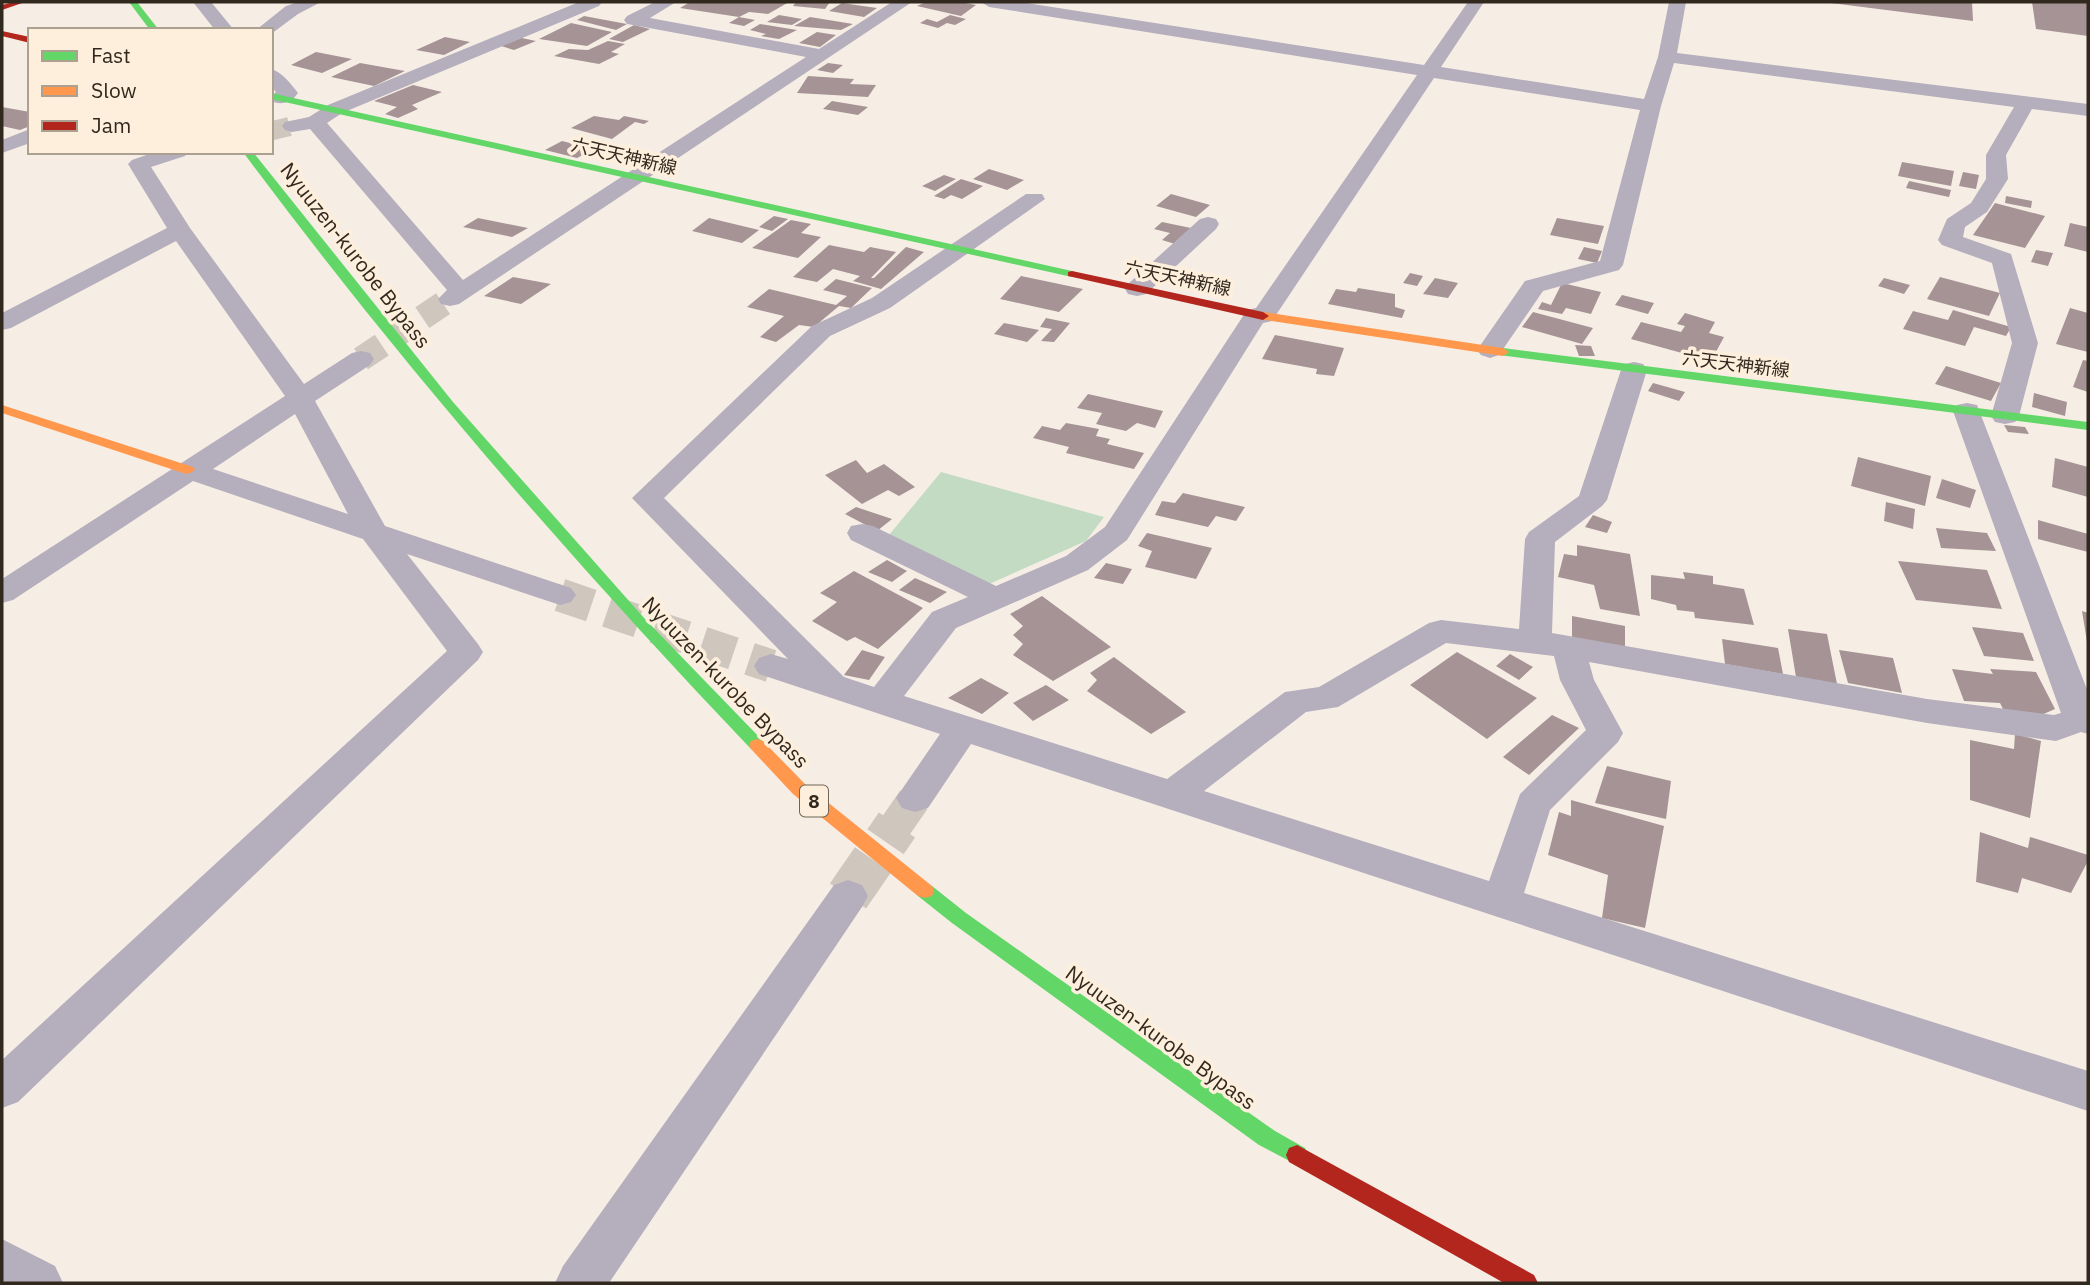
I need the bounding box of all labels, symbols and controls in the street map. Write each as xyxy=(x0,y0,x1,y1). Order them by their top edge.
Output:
legend xyxy=(28,28,273,154)
text: Fast xyxy=(91,41,131,69)
text: Slow xyxy=(91,76,137,104)
text: Jam xyxy=(91,111,131,139)
street label: 六天天神新線 xyxy=(569,133,679,179)
street label: Nyuuzen-kurobe Bypass xyxy=(274,156,438,354)
street label: 六天天神新線 xyxy=(1123,256,1233,300)
street label: 六天天神新線 xyxy=(1681,346,1791,382)
street label: Nyuuzen-kurobe Bypass xyxy=(636,590,816,774)
road number: 8 xyxy=(800,786,828,816)
street label: Nyuuzen-kurobe Bypass xyxy=(1060,958,1262,1116)

